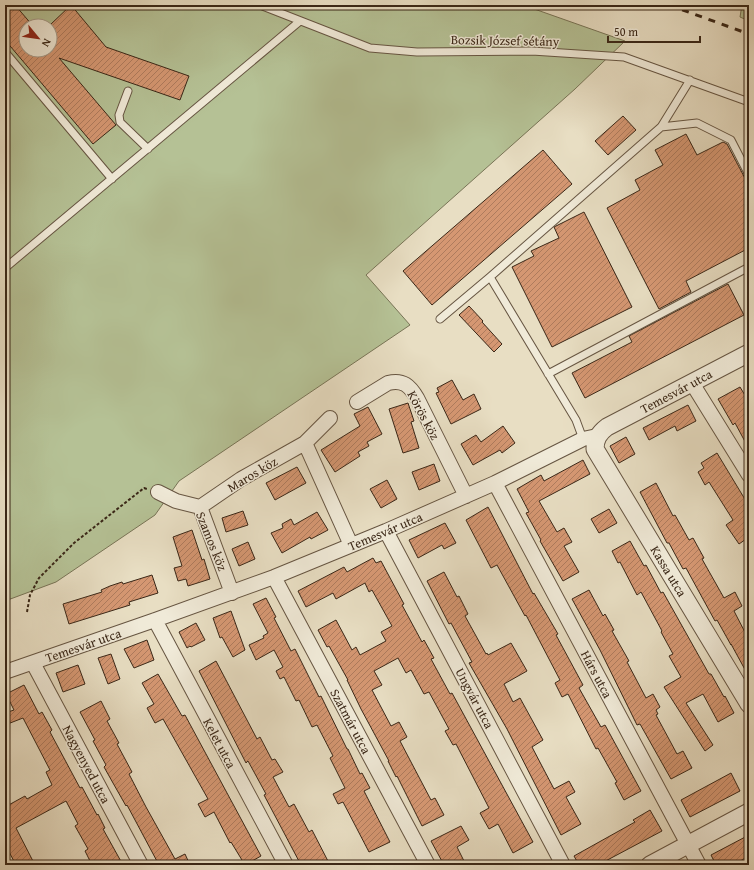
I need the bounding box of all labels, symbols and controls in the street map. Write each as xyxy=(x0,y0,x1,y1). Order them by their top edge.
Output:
north arrow xyxy=(18,18,58,58)
scale bar xyxy=(608,18,700,44)
text: 50 m xyxy=(614,23,638,40)
street label: Bozsik József sétány xyxy=(451,30,560,51)
text: N xyxy=(38,36,56,51)
street label: Temesvár utca xyxy=(637,364,716,418)
street label: Körös köz xyxy=(403,387,445,443)
street label: Maros köz xyxy=(224,452,281,497)
street label: Temesvár utca xyxy=(345,507,426,556)
street label: Szamos köz xyxy=(191,509,232,574)
street label: Kassa utca xyxy=(646,542,692,601)
street label: Temesvár utca xyxy=(43,623,124,667)
street label: Hárs utca xyxy=(576,647,617,702)
street label: Ungvár utca xyxy=(451,664,499,733)
street label: Szatmár utca xyxy=(325,685,376,758)
street label: Kelet utca xyxy=(198,715,241,773)
street label: Nagyenyed utca xyxy=(58,722,116,808)

